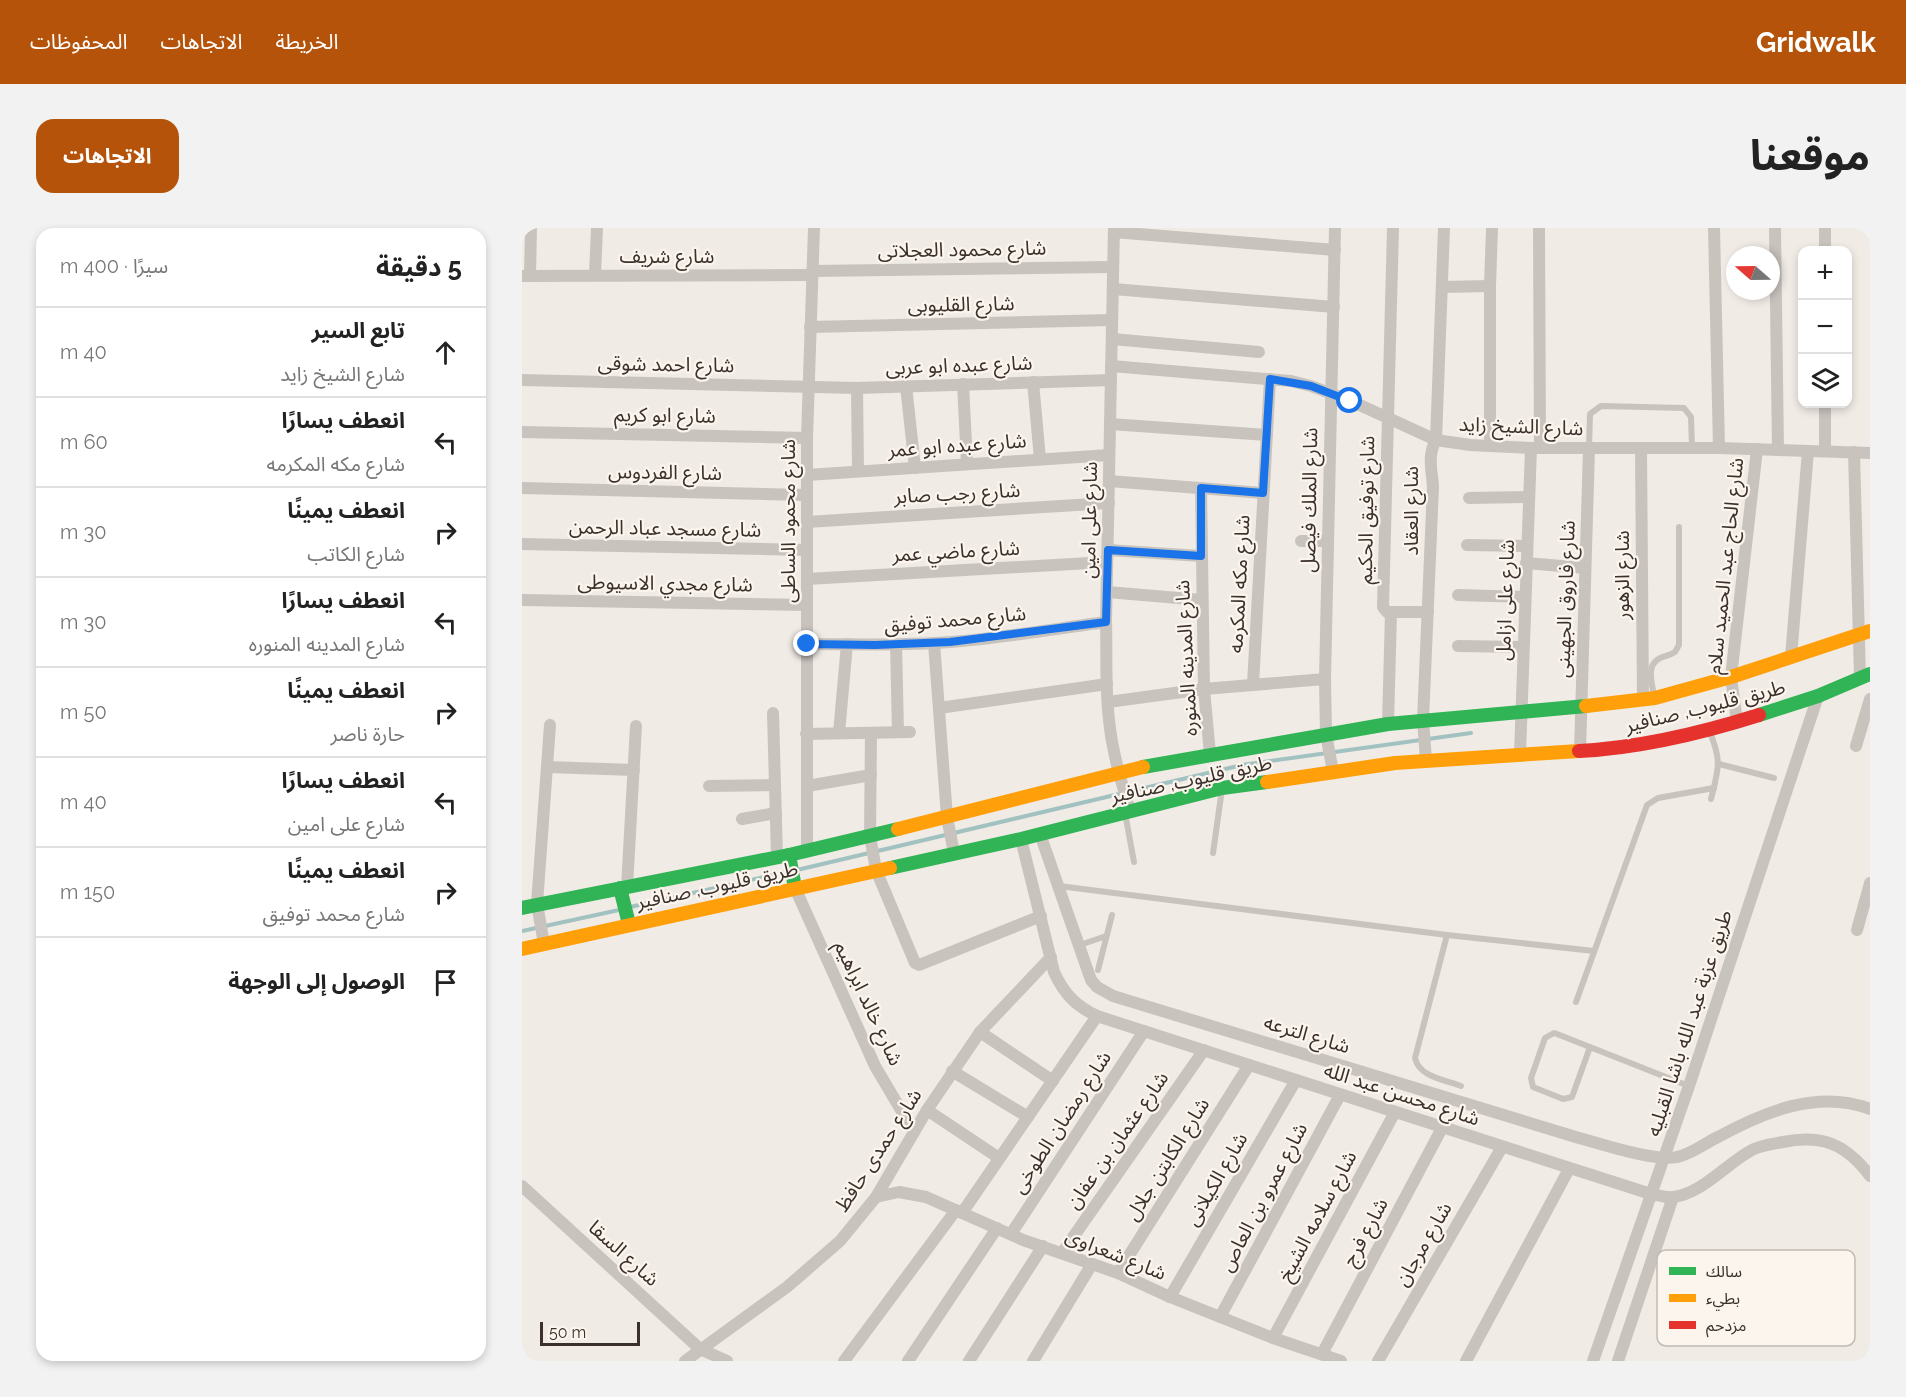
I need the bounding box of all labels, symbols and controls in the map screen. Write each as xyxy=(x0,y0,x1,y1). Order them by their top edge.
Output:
text: Gridwalk xyxy=(1756,26,1876,59)
text: المحفوظات xyxy=(30,29,127,54)
text: الاتجاهات xyxy=(160,29,242,54)
text: الخريطة xyxy=(275,29,338,54)
button: الاتجاهات xyxy=(36,119,179,193)
text: موقعنا xyxy=(1750,131,1870,180)
street label: شارع محمود العجلاتى xyxy=(877,236,1047,265)
street label: شارع شريف xyxy=(619,244,715,271)
north arrow xyxy=(1726,246,1780,300)
map controls xyxy=(1798,246,1852,408)
button: + xyxy=(1798,246,1852,300)
text: 5 دقيقة xyxy=(376,252,462,282)
text: سيرًا · 400 m xyxy=(60,254,168,278)
street label: شارع القليوبى xyxy=(907,291,1015,320)
button: − xyxy=(1798,300,1852,354)
text: تابع السير xyxy=(311,317,405,343)
icon: ahead xyxy=(429,336,462,369)
text: 40 m xyxy=(60,340,107,364)
street label: شارع عبده ابو عربى xyxy=(885,350,1033,383)
street label: شارع احمد شوقى xyxy=(597,351,735,380)
button: layers xyxy=(1798,354,1852,408)
text: شارع الشيخ زايد xyxy=(280,362,405,386)
route start xyxy=(1336,387,1362,413)
street label: شارع ابو كريم xyxy=(614,402,716,431)
text: انعطف يسارًا xyxy=(282,407,405,433)
street label: شارع الشيخ زايد xyxy=(1458,412,1584,443)
icon: left xyxy=(429,426,462,459)
street label: شارع الملك فيصل xyxy=(1296,427,1325,573)
street label: شارع عبده ابو عمر xyxy=(886,428,1027,465)
text: 60 m xyxy=(60,430,108,454)
street label: شارع توفيق الحكيم xyxy=(1353,435,1382,585)
street label: شارع محمود الساطى xyxy=(776,439,803,603)
text: شارع مكه المكرمه xyxy=(266,452,405,476)
street label: شارع الحاج عبد الحميد سلام xyxy=(1702,456,1751,676)
street label: شارع الفردوس xyxy=(608,459,722,488)
street label: شارع على امين xyxy=(1076,461,1105,579)
street label: شارع العقاد xyxy=(1399,466,1426,556)
street label: شارع رجب صابر xyxy=(892,478,1021,511)
text: انعطف يمينًا xyxy=(287,497,405,523)
street label: شارع مسجد عباد الرحمن xyxy=(569,514,761,545)
street label: شارع مكه المكرمه xyxy=(1223,514,1258,654)
icon: right xyxy=(429,516,462,549)
text: 30 m xyxy=(60,520,106,544)
street label: شارع فاروق الجهينى xyxy=(1550,520,1583,678)
street label: شارع الزهور xyxy=(1610,530,1637,621)
street label: شارع ماضي عمر xyxy=(891,536,1021,570)
street label: شارع على ازامل xyxy=(1491,539,1522,661)
text: شارع الكاتب xyxy=(307,542,405,566)
street label: شارع مجدي الاسيوطى xyxy=(577,569,753,600)
street label: شارع المدينه المنوره xyxy=(1170,579,1205,737)
text: انعطف يسارًا xyxy=(282,587,405,613)
street label: شارع محمد توفيق xyxy=(883,601,1027,640)
icon: left xyxy=(429,606,462,639)
text: 30 m xyxy=(60,610,106,634)
route end xyxy=(793,630,819,656)
text: شارع المدينه المنوره xyxy=(249,632,405,656)
street label: طريق قليوب, صنافير xyxy=(1621,674,1788,739)
text: انعطف يمينًا xyxy=(287,677,405,703)
icon: right xyxy=(429,696,462,729)
text: 50 m xyxy=(60,700,107,724)
text: حارة ناصر xyxy=(330,722,405,746)
street label: طريق قليوب, صنافير xyxy=(1107,750,1274,809)
text: انعطف يسارًا xyxy=(282,767,405,793)
icon: left xyxy=(429,786,462,819)
text: 40 m xyxy=(60,790,107,814)
text: شارع على امين xyxy=(288,812,405,836)
street label: طريق قليوب, صنافير xyxy=(633,856,800,915)
text: انعطف يمينًا xyxy=(287,857,405,883)
icon: right xyxy=(429,876,462,909)
text: 150 m xyxy=(60,880,115,904)
text: شارع محمد توفيق xyxy=(262,902,405,926)
street label: طريق عزبة عبد الله باشا القبليه xyxy=(1641,907,1738,1140)
street label: شارع خالد ابراهيم xyxy=(827,937,908,1071)
icon: arrive xyxy=(429,966,462,999)
text: الوصول إلى الوجهة xyxy=(228,968,405,994)
street label: شارع الترعه xyxy=(1260,1010,1353,1061)
street label: شارع رمضان الطوخى xyxy=(1006,1046,1118,1199)
street label: شارع محسن عبد الله xyxy=(1320,1057,1483,1133)
street label: شارع عثمان بن عفان xyxy=(1061,1067,1176,1215)
street label: شارع حمدى حافظ xyxy=(829,1084,929,1218)
street label: شارع الكابتن جلال xyxy=(1120,1093,1217,1226)
street label: شارع عمرو بن العاص xyxy=(1214,1118,1315,1277)
street label: شارع الكيلانى xyxy=(1180,1128,1255,1231)
street label: شارع سلامه الشيخ xyxy=(1272,1147,1364,1287)
street label: شارع فرج xyxy=(1337,1194,1396,1272)
street label: شارع مرجان xyxy=(1389,1198,1459,1292)
street label: شارع السقا xyxy=(582,1215,664,1293)
street label: شارع شعراوى xyxy=(1061,1223,1170,1288)
legend xyxy=(1657,1250,1855,1346)
text: سالك xyxy=(1706,1262,1742,1281)
text: بطيء xyxy=(1706,1289,1740,1311)
text: مزدحم xyxy=(1706,1316,1746,1338)
scale bar xyxy=(540,1319,640,1346)
text: 50 m xyxy=(549,1323,586,1342)

